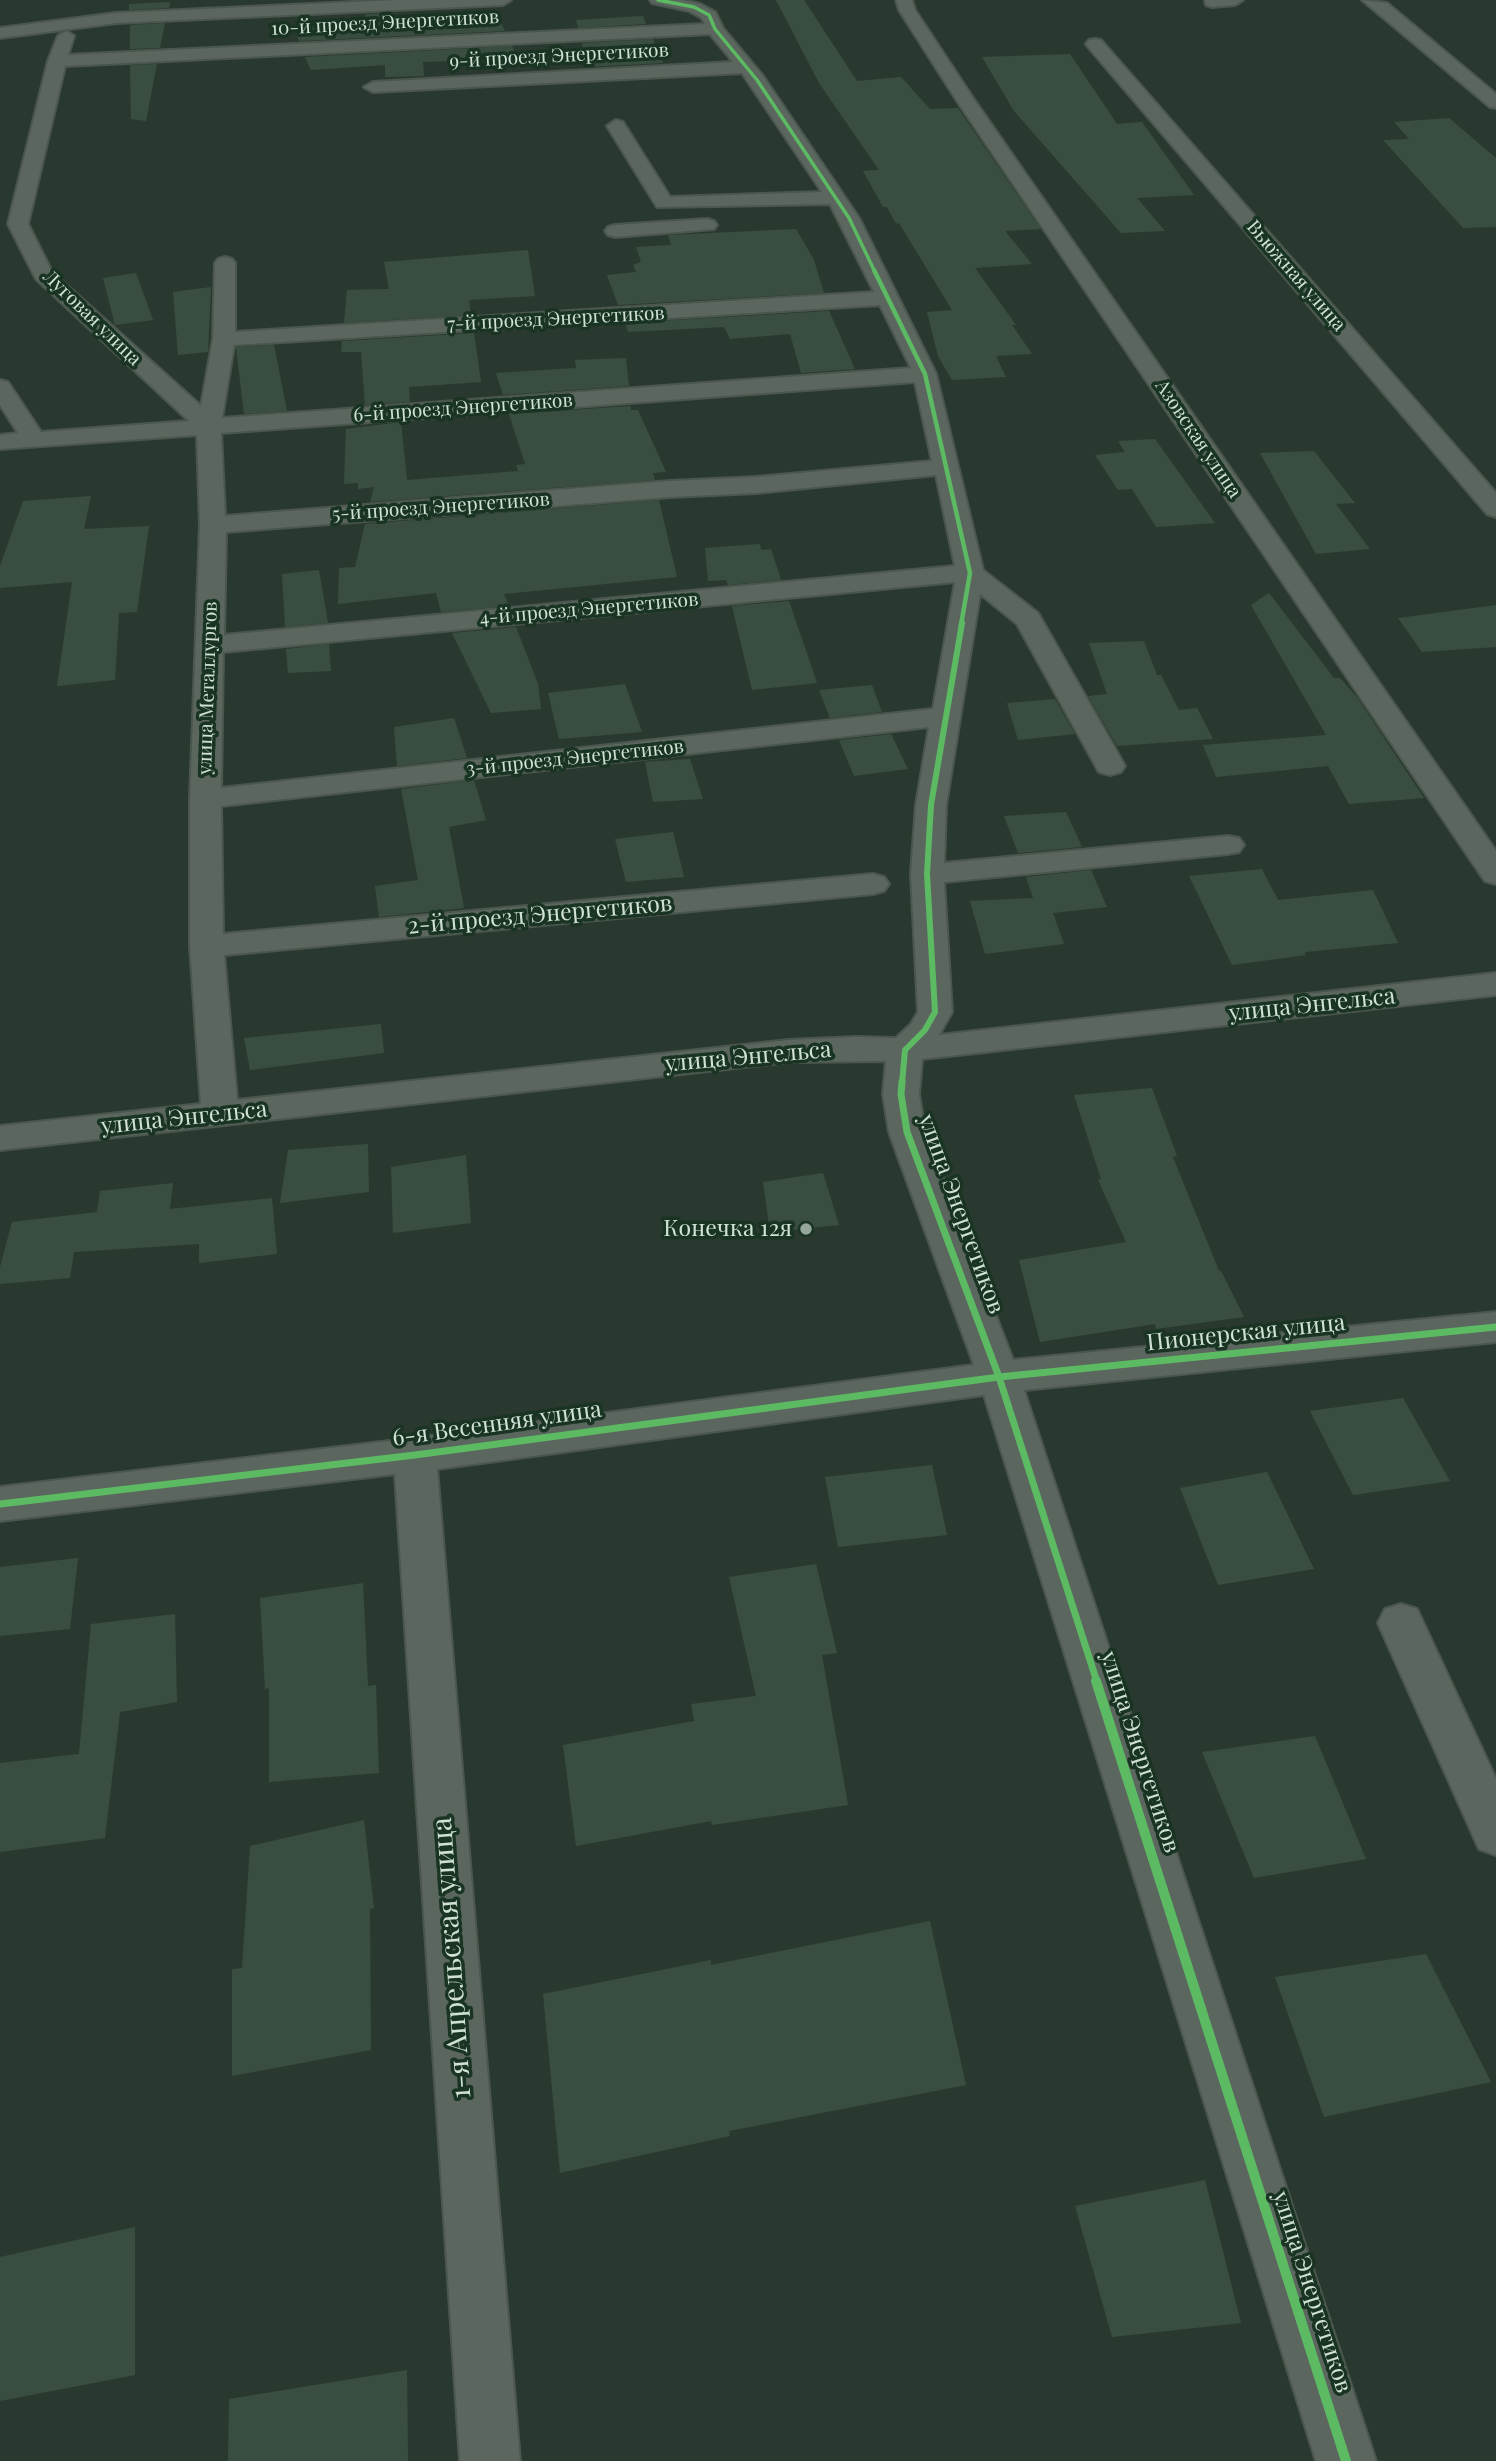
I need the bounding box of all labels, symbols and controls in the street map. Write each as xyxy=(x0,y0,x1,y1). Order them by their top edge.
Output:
street label: 10-й проезд Энергетиков xyxy=(270,6,500,40)
street label: 9-й проезд Энергетиков xyxy=(449,39,669,73)
street label: Вьюжная улица xyxy=(1242,216,1350,336)
street label: Луговая улица xyxy=(38,265,146,371)
street label: 7-й проезд Энергетиков xyxy=(447,302,665,336)
street label: Азовская улица xyxy=(1150,376,1246,502)
street label: 6-й проезд Энергетиков xyxy=(353,389,573,427)
street label: 5-й проезд Энергетиков xyxy=(332,488,550,526)
street label: 4-й проезд Энергетиков xyxy=(479,588,699,630)
street label: улица Металлургов xyxy=(194,601,222,775)
street label: 3-й проезд Энергетиков xyxy=(465,735,685,781)
street label: 2-й проезд Энергетиков xyxy=(407,890,673,940)
street label: улица Энгельса xyxy=(1227,983,1397,1027)
street label: улица Энгельса xyxy=(664,1036,832,1078)
street label: улица Энгельса xyxy=(99,1096,269,1140)
street label: улица Энергетиков xyxy=(912,1110,1010,1318)
place label: Конечка 12я xyxy=(663,1215,792,1243)
marker: Конечка 12я xyxy=(798,1221,814,1237)
street label: Пионерская улица xyxy=(1145,1309,1347,1357)
street label: 6-я Весенняя улица xyxy=(391,1396,603,1452)
street label: улица Энергетиков xyxy=(1094,1648,1186,1856)
street label: 1-я Апрельская улица xyxy=(425,1816,479,2100)
street label: улица Энергетиков xyxy=(1266,2188,1358,2396)

